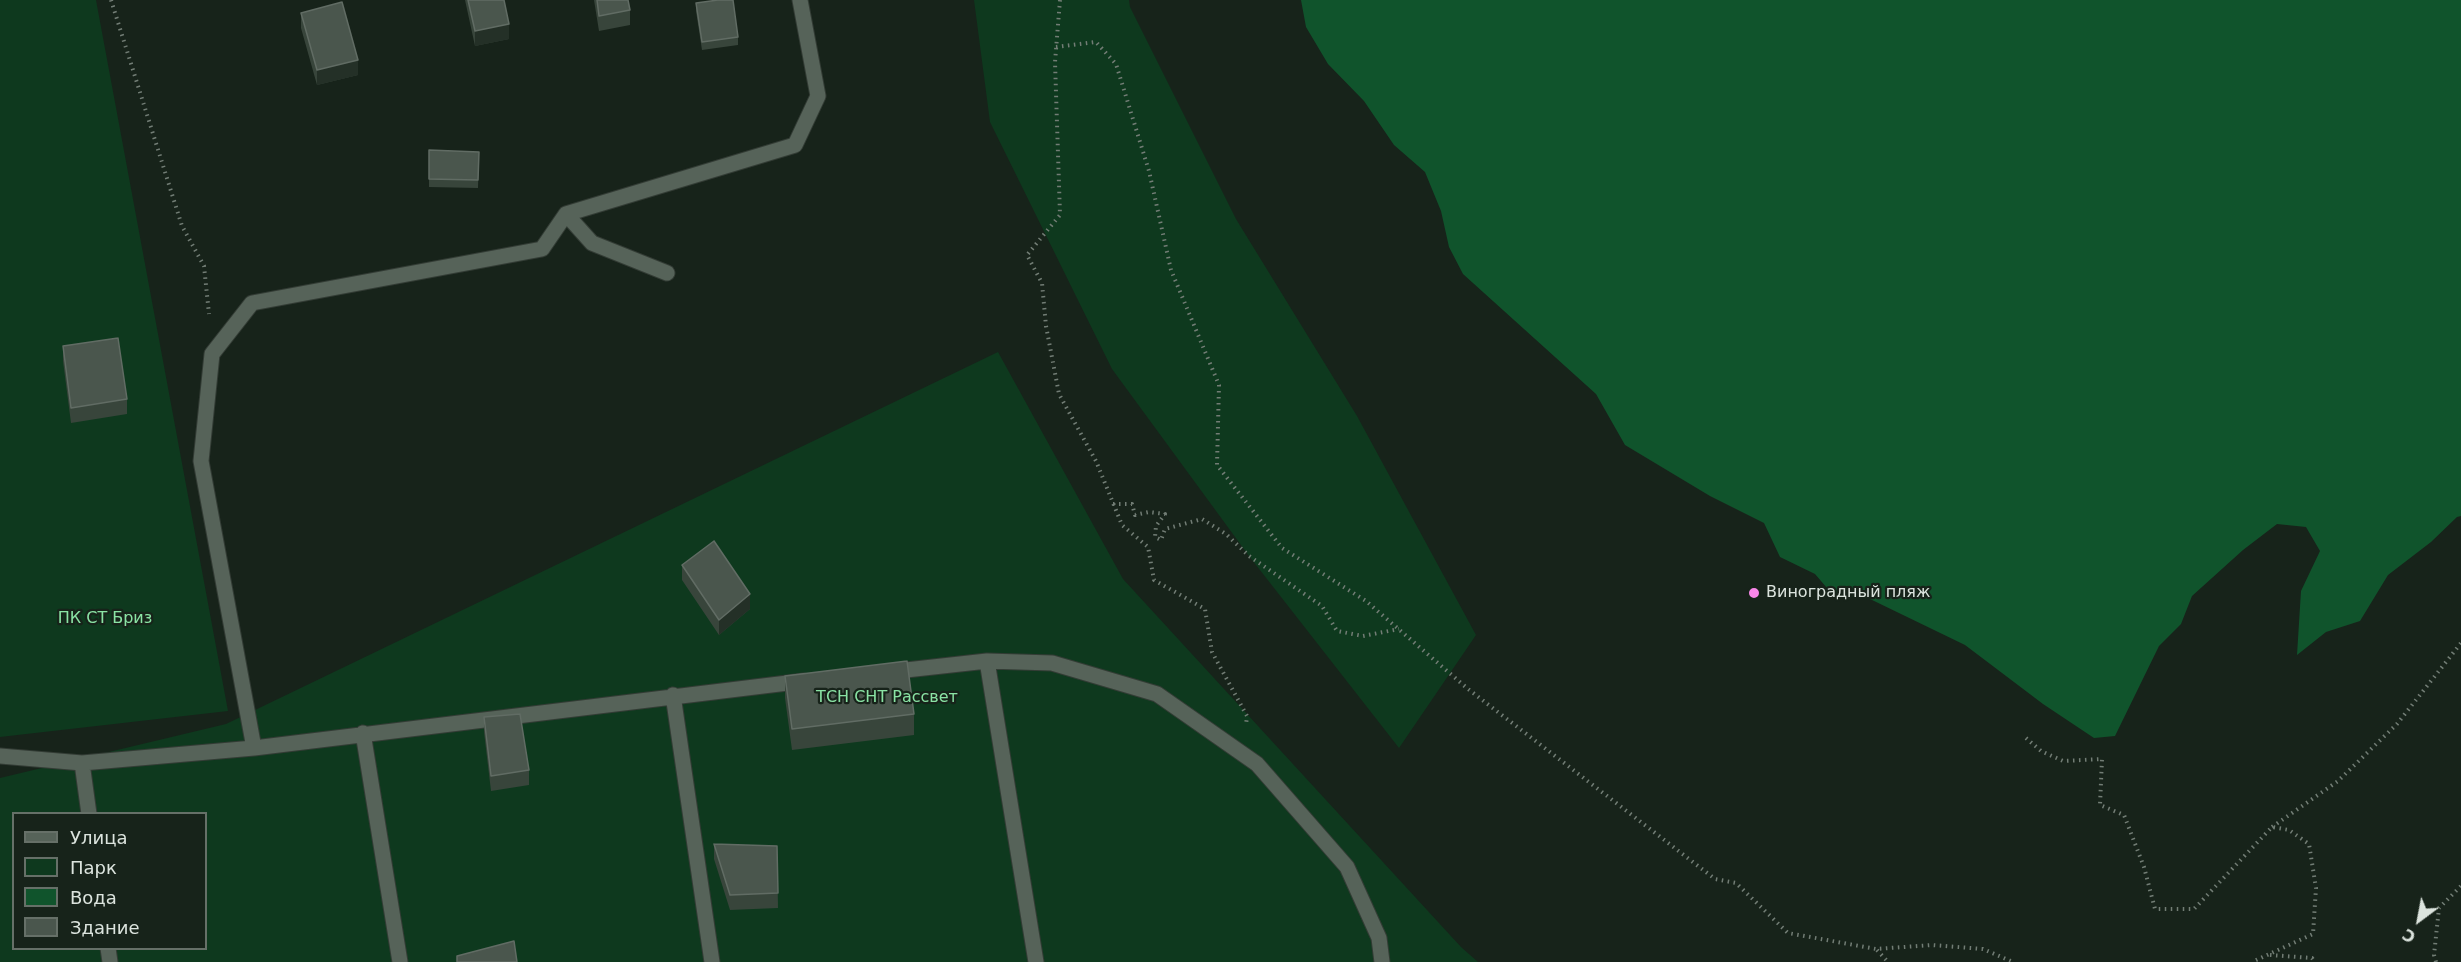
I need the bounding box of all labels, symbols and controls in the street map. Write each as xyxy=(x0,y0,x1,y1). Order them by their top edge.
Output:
place label: Виноградный пляж xyxy=(1766,583,1930,603)
marker: Виноградный пляж xyxy=(1747,586,1761,600)
park label: ПК СТ Бриз xyxy=(58,609,152,629)
park label: ТСН СНТ Рассвет xyxy=(816,688,958,708)
legend xyxy=(12,812,207,950)
text: Улица xyxy=(70,827,127,848)
text: Парк xyxy=(70,857,117,878)
text: Вода xyxy=(70,887,117,908)
north arrow xyxy=(2389,890,2449,950)
text: Здание xyxy=(70,917,140,938)
text: С xyxy=(2399,925,2419,947)

